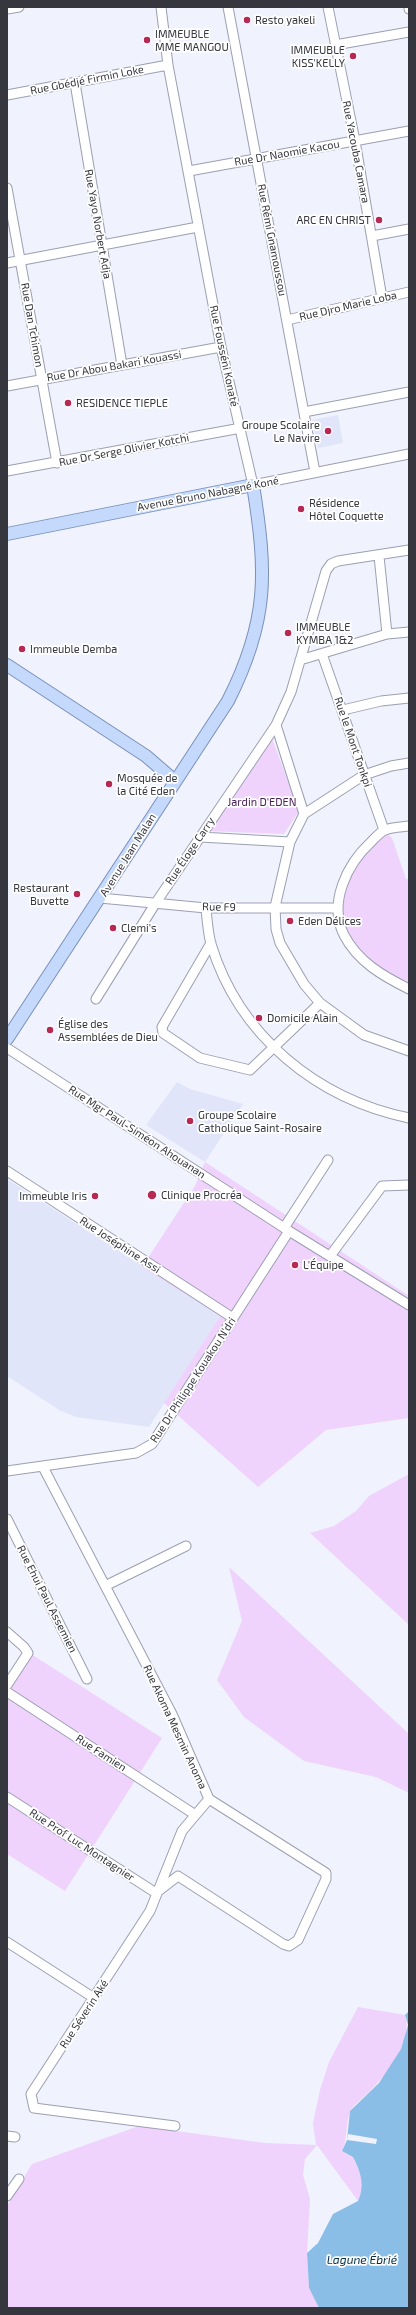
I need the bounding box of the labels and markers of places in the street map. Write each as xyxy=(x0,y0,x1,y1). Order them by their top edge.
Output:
place label: Resto yakeli xyxy=(255,13,315,27)
marker: Resto yakeli xyxy=(242,15,252,25)
place label: IMMEUBLE MME MANGOU xyxy=(155,27,229,53)
marker: IMMEUBLE MME MANGOU xyxy=(142,35,152,45)
place label: IMMEUBLE KISS'KELLY xyxy=(291,43,345,69)
marker: IMMEUBLE KISS'KELLY xyxy=(348,51,358,61)
place label: ARC EN CHRIST xyxy=(296,213,371,227)
marker: ARC EN CHRIST xyxy=(374,215,384,225)
place label: RESIDENCE TIEPLE xyxy=(76,396,168,410)
marker: RESIDENCE TIEPLE xyxy=(63,398,73,408)
place label: Groupe Scolaire Le Navire xyxy=(242,418,320,444)
marker: Groupe Scolaire Le Navire xyxy=(323,426,333,436)
place label: Résidence Hôtel Coquette xyxy=(309,496,384,522)
marker: Résidence Hôtel Coquette xyxy=(296,504,306,514)
place label: IMMEUBLE KYMBA 1&2 xyxy=(296,620,354,646)
marker: IMMEUBLE KYMBA 1&2 xyxy=(283,628,293,638)
place label: Immeuble Demba xyxy=(30,642,117,656)
marker: Immeuble Demba xyxy=(17,644,27,654)
place label: Mosquée de la Cité Eden xyxy=(117,771,177,797)
marker: Mosquée de la Cité Eden xyxy=(104,779,114,789)
place label: Restaurant Buvette xyxy=(13,881,69,907)
marker: Restaurant Buvette xyxy=(72,889,82,899)
place label: Eden Délices xyxy=(298,914,361,928)
marker: Eden Délices xyxy=(285,916,295,926)
place label: Clemi's xyxy=(121,921,157,935)
marker: Clemi's xyxy=(108,923,118,933)
place label: Domicile Alain xyxy=(267,1011,338,1025)
marker: Domicile Alain xyxy=(254,1013,264,1023)
place label: Église des Assemblées de Dieu xyxy=(58,1017,158,1043)
marker: Église des Assemblées de Dieu xyxy=(45,1025,55,1035)
place label: Groupe Scolaire Catholique Saint-Rosaire xyxy=(198,1108,322,1134)
marker: Groupe Scolaire Catholique Saint-Rosaire xyxy=(185,1116,195,1126)
place label: Clinique Procréa xyxy=(161,1188,242,1202)
place label: Immeuble Iris xyxy=(19,1189,87,1203)
marker: Clinique Procréa xyxy=(146,1189,158,1201)
marker: Immeuble Iris xyxy=(90,1191,100,1201)
place label: L'Équipe xyxy=(303,1258,344,1272)
marker: L'Équipe xyxy=(290,1260,300,1270)

